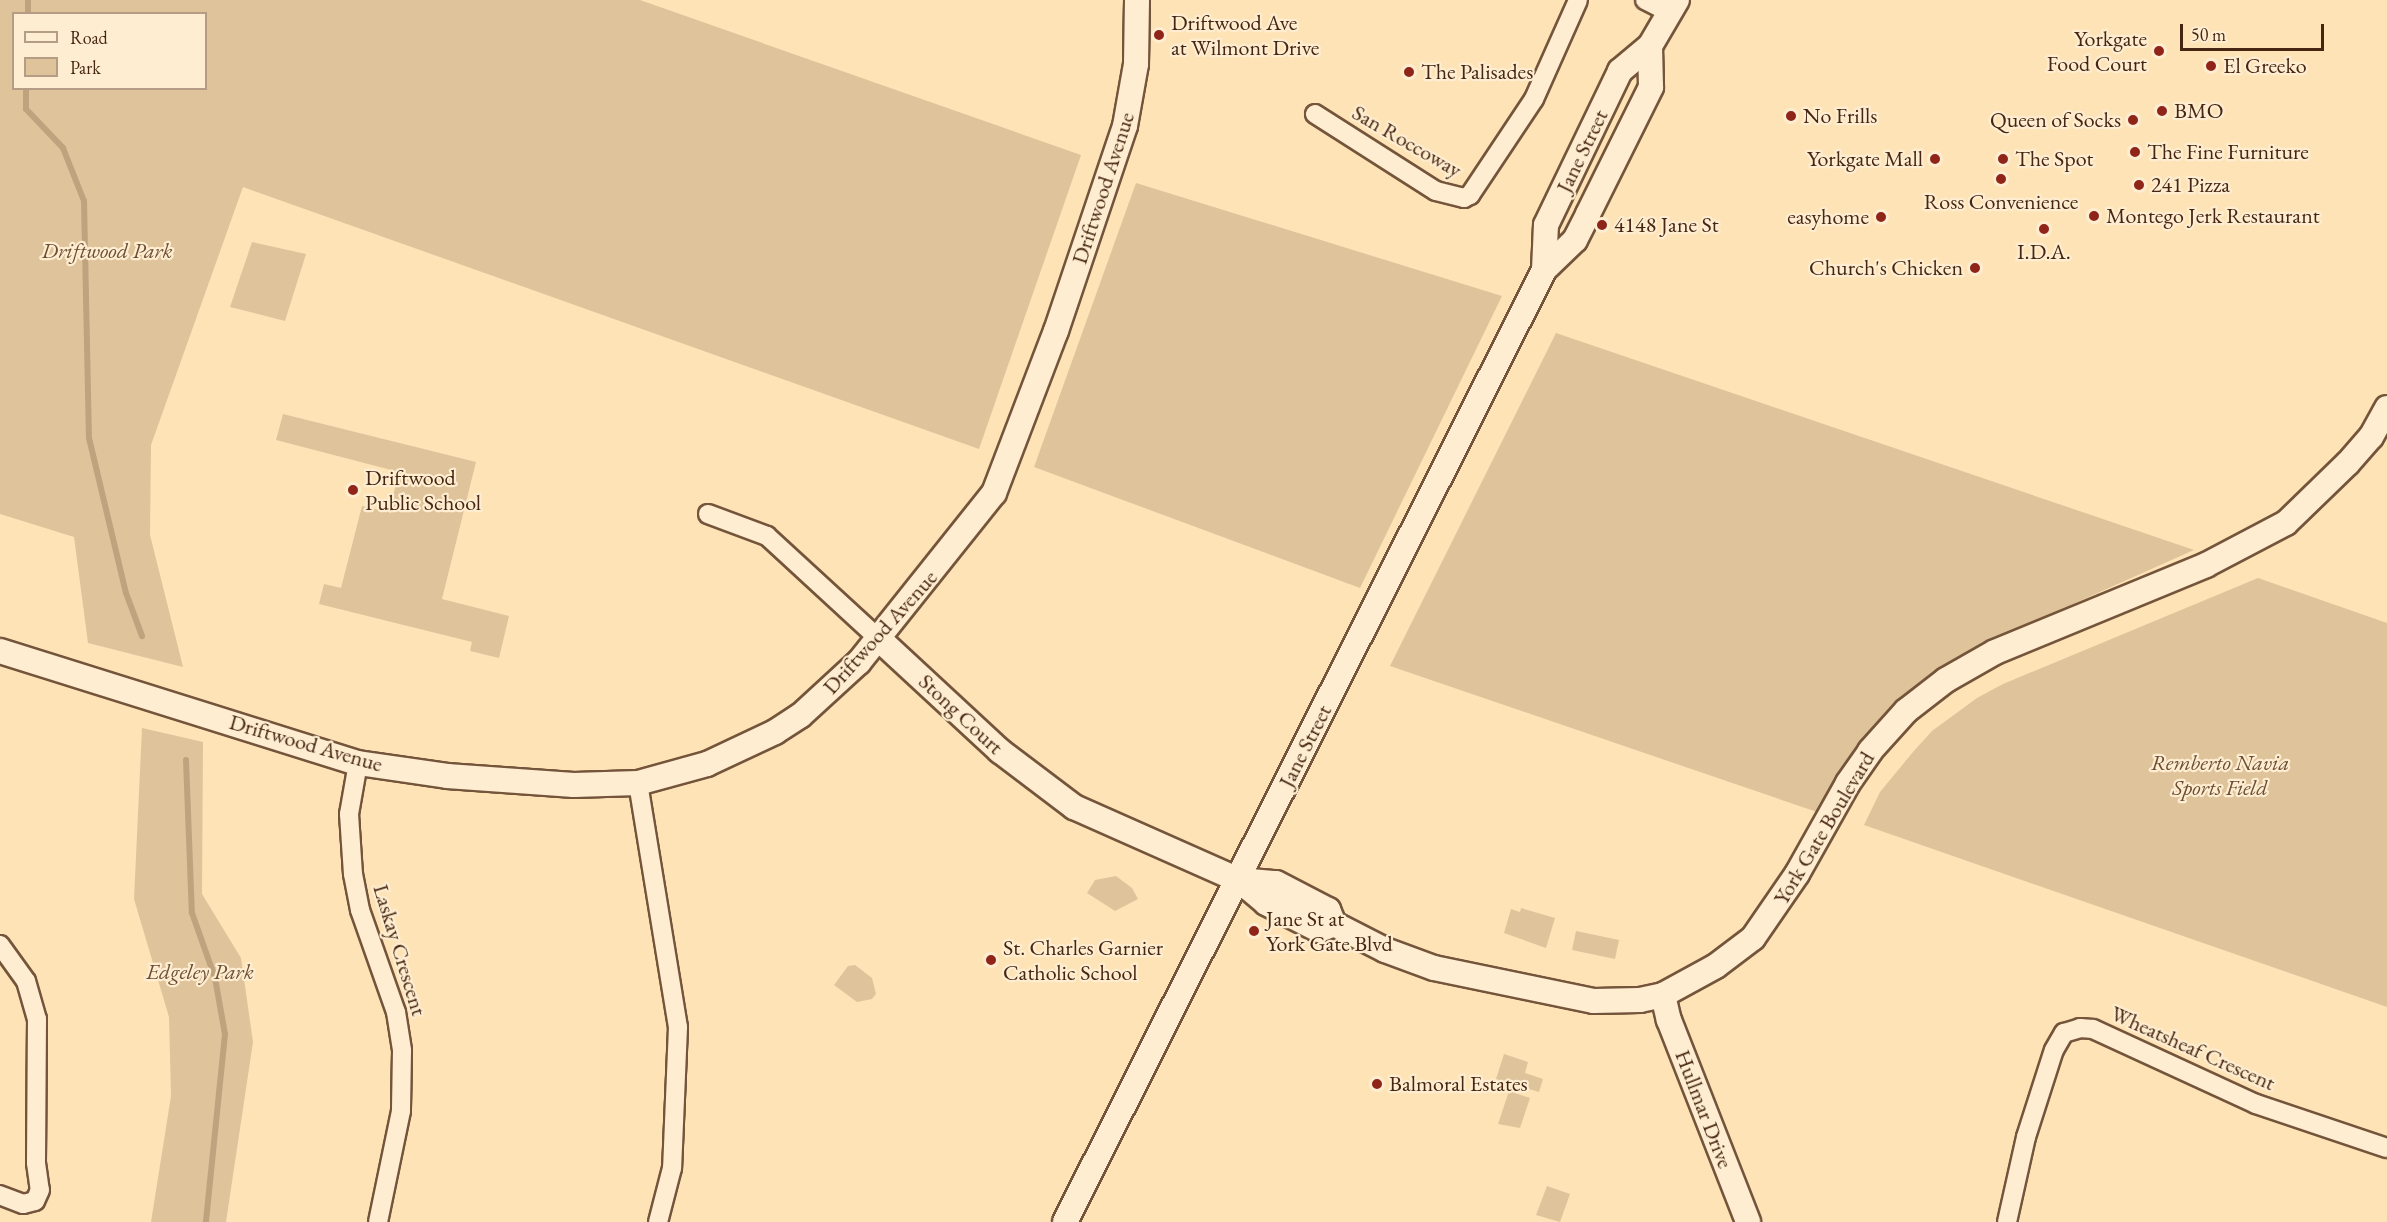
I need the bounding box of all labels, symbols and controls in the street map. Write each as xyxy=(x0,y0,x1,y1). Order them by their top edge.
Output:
place label: Driftwood Ave at Wilmont Drive xyxy=(1171,9,1319,60)
legend xyxy=(12,12,207,90)
scale bar xyxy=(2183,12,2327,50)
text: 50 m xyxy=(2191,23,2226,46)
place label: Yorkgate Food Court xyxy=(2047,25,2147,76)
text: Road xyxy=(70,26,108,49)
marker: Driftwood Ave at Wilmont Drive xyxy=(1152,28,1166,42)
marker: Yorkgate Food Court xyxy=(2152,44,2166,58)
place label: El Greeko xyxy=(2223,53,2307,79)
text: Park xyxy=(70,56,101,79)
place label: The Palisades xyxy=(1421,59,1533,85)
marker: El Greeko xyxy=(2204,59,2218,73)
marker: The Palisades xyxy=(1402,65,1416,79)
place label: BMO xyxy=(2174,98,2224,124)
street label: San Roccoway xyxy=(1348,99,1466,183)
place label: No Frills xyxy=(1803,103,1877,129)
marker: BMO xyxy=(2155,104,2169,118)
street label: Jane Street xyxy=(1551,105,1613,197)
place label: Queen of Socks xyxy=(1990,107,2121,133)
street label: Driftwood Avenue xyxy=(1066,109,1140,267)
marker: No Frills xyxy=(1784,109,1798,123)
marker: Queen of Socks xyxy=(2126,113,2140,127)
place label: The Fine Furniture xyxy=(2147,139,2309,165)
marker: The Fine Furniture xyxy=(2128,145,2142,159)
place label: Yorkgate Mall xyxy=(1807,146,1923,172)
place label: The Spot xyxy=(2015,146,2093,172)
marker: Yorkgate Mall xyxy=(1928,152,1942,166)
marker: The Spot xyxy=(1996,152,2010,166)
marker: Ross Convenience xyxy=(1994,172,2008,186)
place label: 241 Pizza xyxy=(2151,172,2230,198)
marker: 241 Pizza xyxy=(2132,178,2146,192)
place label: Ross Convenience xyxy=(1924,189,2078,215)
place label: Montego Jerk Restaurant xyxy=(2106,203,2320,229)
place label: easyhome xyxy=(1787,204,1869,230)
marker: Montego Jerk Restaurant xyxy=(2087,209,2101,223)
marker: easyhome xyxy=(1874,210,1888,224)
place label: 4148 Jane St xyxy=(1614,212,1719,238)
marker: 4148 Jane St xyxy=(1595,218,1609,232)
marker: I.D.A. xyxy=(2037,222,2051,236)
park label: Driftwood Park xyxy=(41,238,173,264)
place label: I.D.A. xyxy=(2017,239,2071,265)
place label: Church's Chicken xyxy=(1809,255,1963,281)
marker: Church's Chicken xyxy=(1968,261,1982,275)
place label: Driftwood Public School xyxy=(365,464,481,516)
marker: Driftwood Public School xyxy=(346,483,360,497)
street label: Driftwood Avenue xyxy=(817,564,943,700)
street label: Stong Court xyxy=(913,668,1009,760)
street label: Jane Street xyxy=(1273,700,1337,792)
street label: Driftwood Avenue xyxy=(226,709,386,777)
street label: York Gate Boulevard xyxy=(1768,747,1880,909)
park label: Remberto Navia Sports Field xyxy=(2151,749,2289,800)
street label: Laskay Crescent xyxy=(368,881,432,1019)
place label: Jane St at York Gate Blvd xyxy=(1266,905,1393,956)
marker: Jane St at York Gate Blvd xyxy=(1247,924,1261,938)
place label: St. Charles Garnier Catholic School xyxy=(1003,934,1163,986)
marker: St. Charles Garnier Catholic School xyxy=(984,953,998,967)
park label: Edgeley Park xyxy=(146,959,254,985)
street label: Wheatsheaf Crescent xyxy=(2107,1000,2279,1096)
street label: Hullmar Drive xyxy=(1669,1046,1739,1172)
place label: Balmoral Estates xyxy=(1389,1071,1528,1097)
marker: Balmoral Estates xyxy=(1370,1077,1384,1091)

